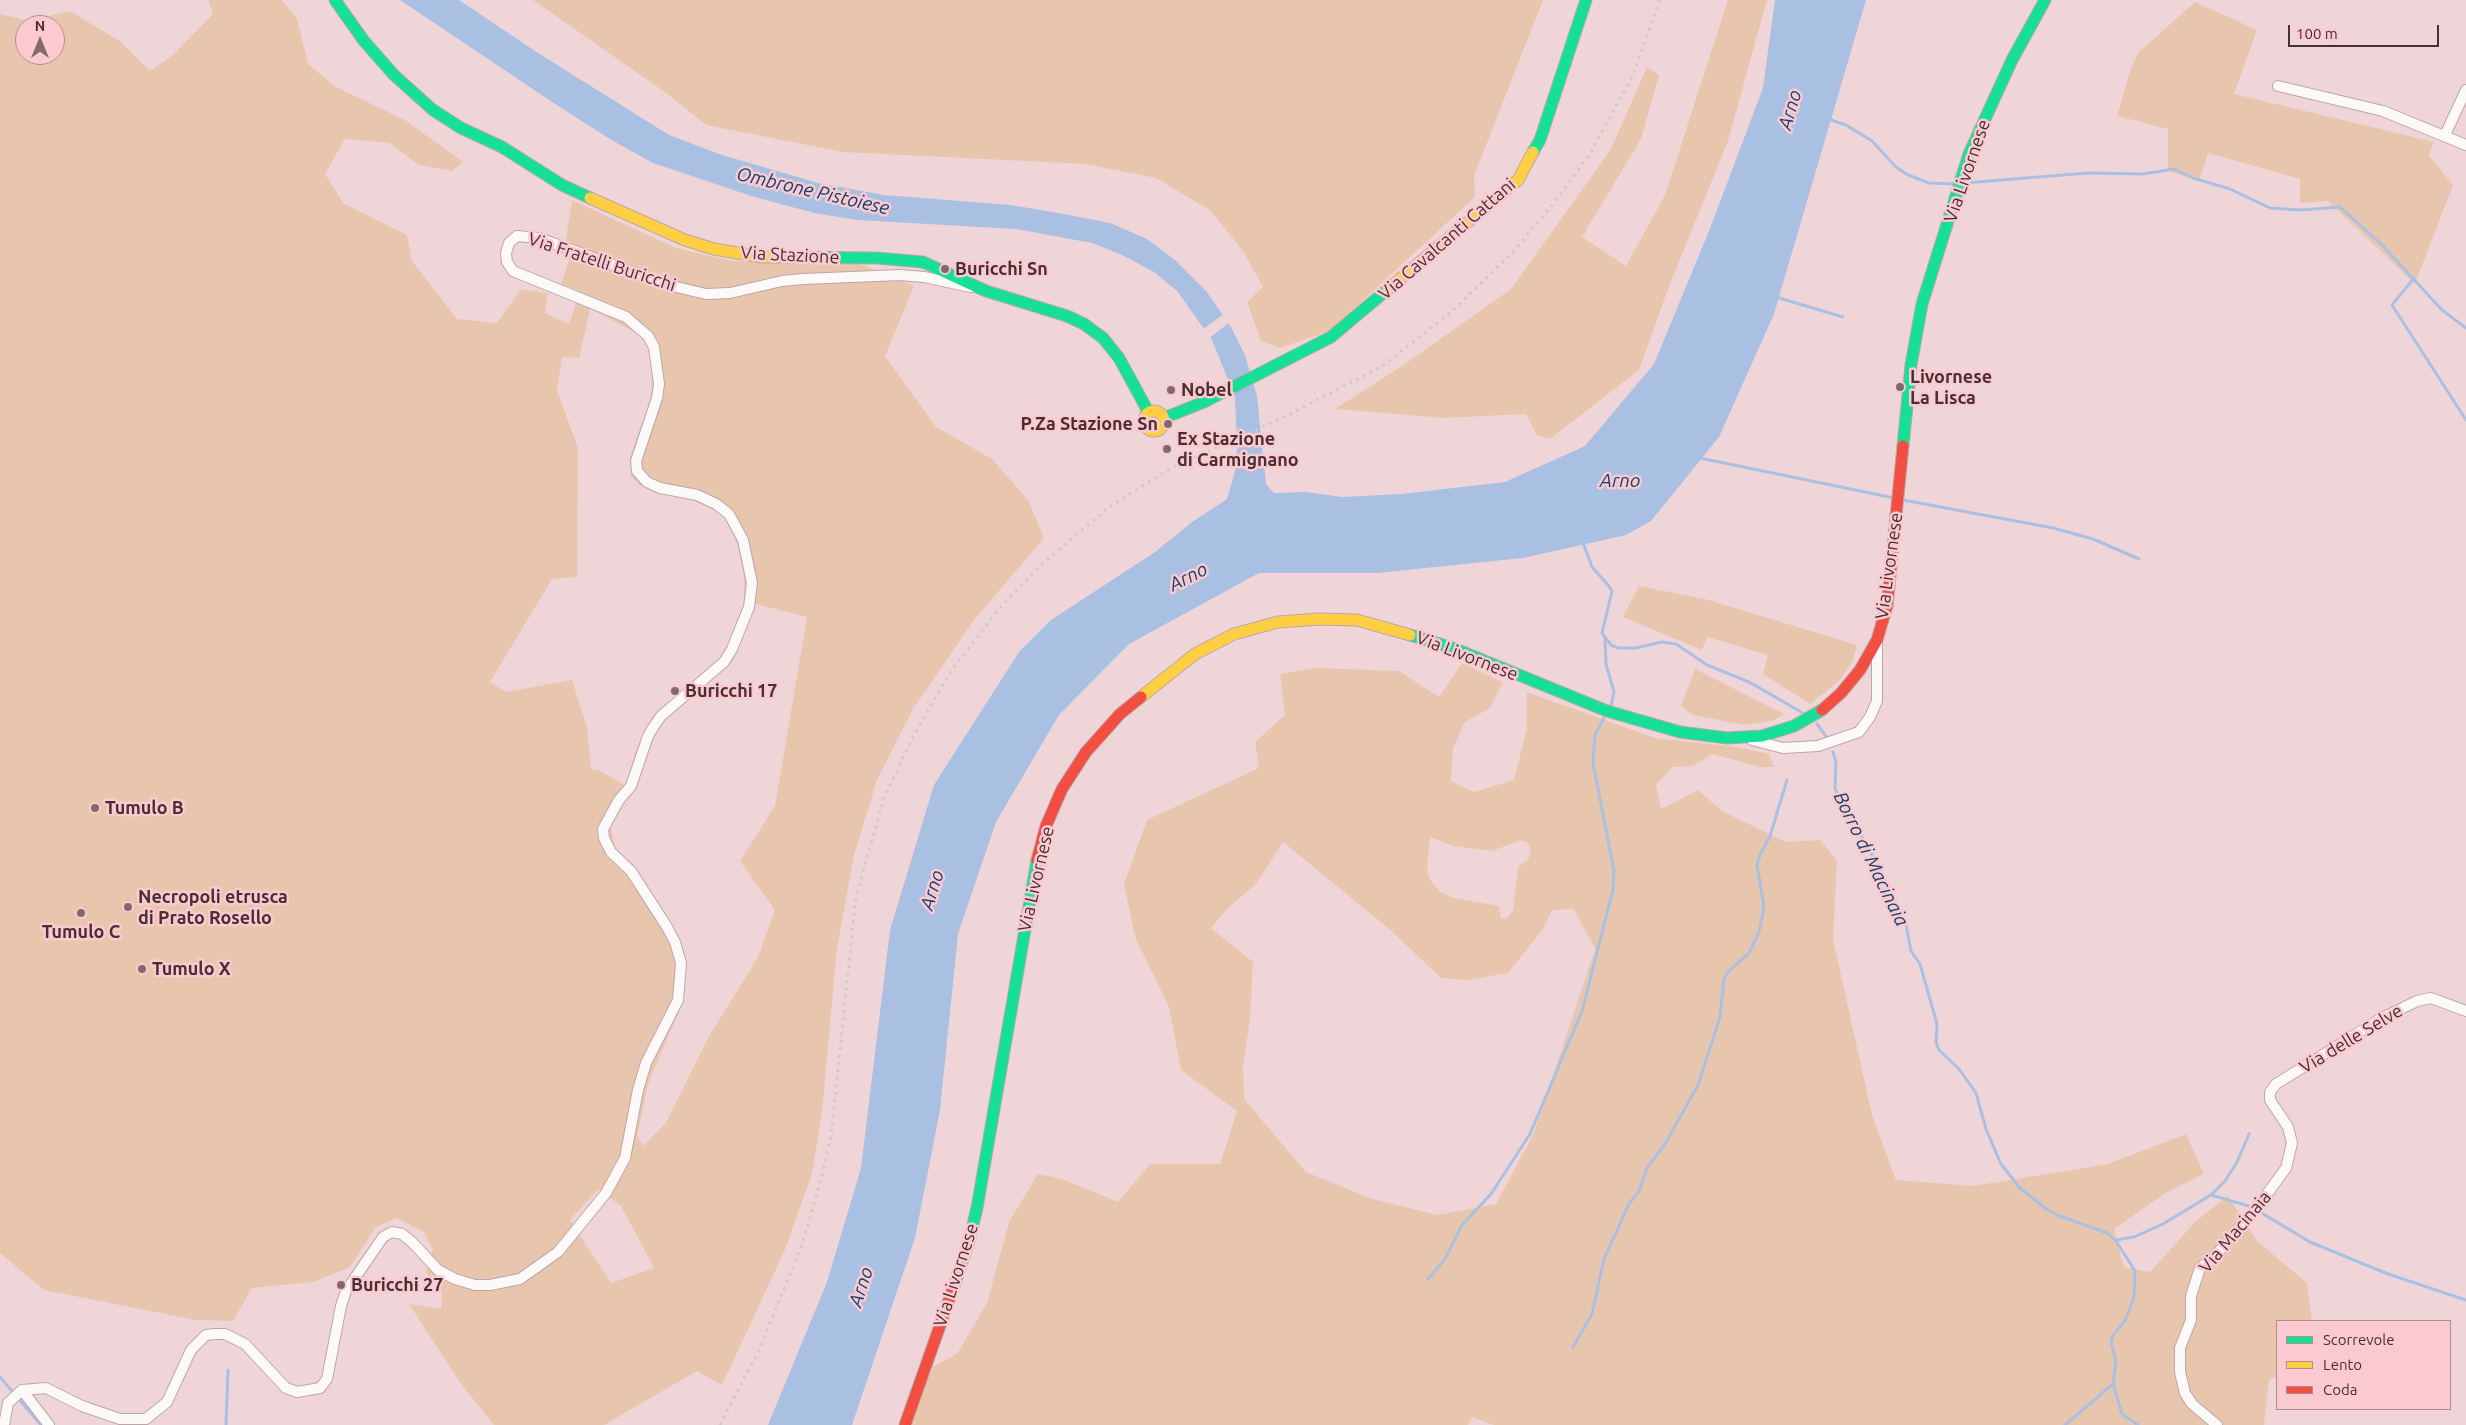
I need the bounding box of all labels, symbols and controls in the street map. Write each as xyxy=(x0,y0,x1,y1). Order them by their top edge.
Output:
north arrow xyxy=(15,15,65,65)
scale bar xyxy=(2291,15,2442,47)
text: N xyxy=(35,18,45,34)
text: 100 m xyxy=(2296,25,2338,42)
water label: Arno xyxy=(1773,87,1807,133)
street label: Via Livornese xyxy=(1939,117,1995,225)
water label: Ombrone Pistoiese xyxy=(734,162,892,220)
street label: Via Cavalcanti Cattani xyxy=(1374,174,1520,304)
street label: Via Fratelli Buricchi xyxy=(525,228,679,296)
street label: Via Stazione xyxy=(740,242,840,268)
place label: Buricchi Sn xyxy=(955,258,1048,280)
marker: Buricchi Sn xyxy=(939,263,951,275)
place label: Livornese La Lisca xyxy=(1910,366,1992,408)
place label: Nobel xyxy=(1181,379,1232,401)
marker: Livornese La Lisca xyxy=(1894,381,1906,393)
marker: Nobel xyxy=(1165,384,1177,396)
place label: P.Za Stazione Sn xyxy=(1021,413,1158,435)
marker: P.Za Stazione Sn xyxy=(1162,418,1174,430)
place label: Ex Stazione di Carmignano xyxy=(1177,428,1299,470)
marker: Ex Stazione di Carmignano xyxy=(1161,443,1173,455)
water label: Arno xyxy=(1600,470,1640,492)
street label: Via Livornese xyxy=(1871,511,1907,621)
water label: Arno xyxy=(1165,558,1211,596)
street label: Via Livornese xyxy=(1413,627,1521,685)
place label: Buricchi 17 xyxy=(685,680,777,702)
marker: Buricchi 17 xyxy=(669,685,681,697)
water label: Borro di Macinaia xyxy=(1829,788,1913,930)
place label: Tumulo B xyxy=(105,797,184,819)
marker: Tumulo B xyxy=(89,802,101,814)
street label: Via Livornese xyxy=(1013,824,1059,934)
water label: Arno xyxy=(915,867,949,913)
place label: Necropoli etrusca di Prato Rosello xyxy=(138,886,288,929)
marker: Necropoli etrusca di Prato Rosello xyxy=(122,901,134,913)
marker: Tumulo C xyxy=(75,907,87,919)
place label: Tumulo C xyxy=(42,921,120,943)
place label: Tumulo X xyxy=(152,958,231,980)
marker: Tumulo X xyxy=(136,963,148,975)
street label: Via delle Selve xyxy=(2296,1000,2406,1078)
street label: Via Macinaia xyxy=(2194,1187,2276,1277)
street label: Via Livornese xyxy=(929,1221,983,1329)
water label: Arno xyxy=(844,1264,878,1310)
place label: Buricchi 27 xyxy=(351,1274,443,1296)
marker: Buricchi 27 xyxy=(335,1279,347,1291)
legend xyxy=(2276,1320,2451,1410)
text: Scorrevole xyxy=(2323,1331,2394,1348)
text: Lento xyxy=(2323,1356,2362,1373)
text: Coda xyxy=(2323,1381,2357,1398)

